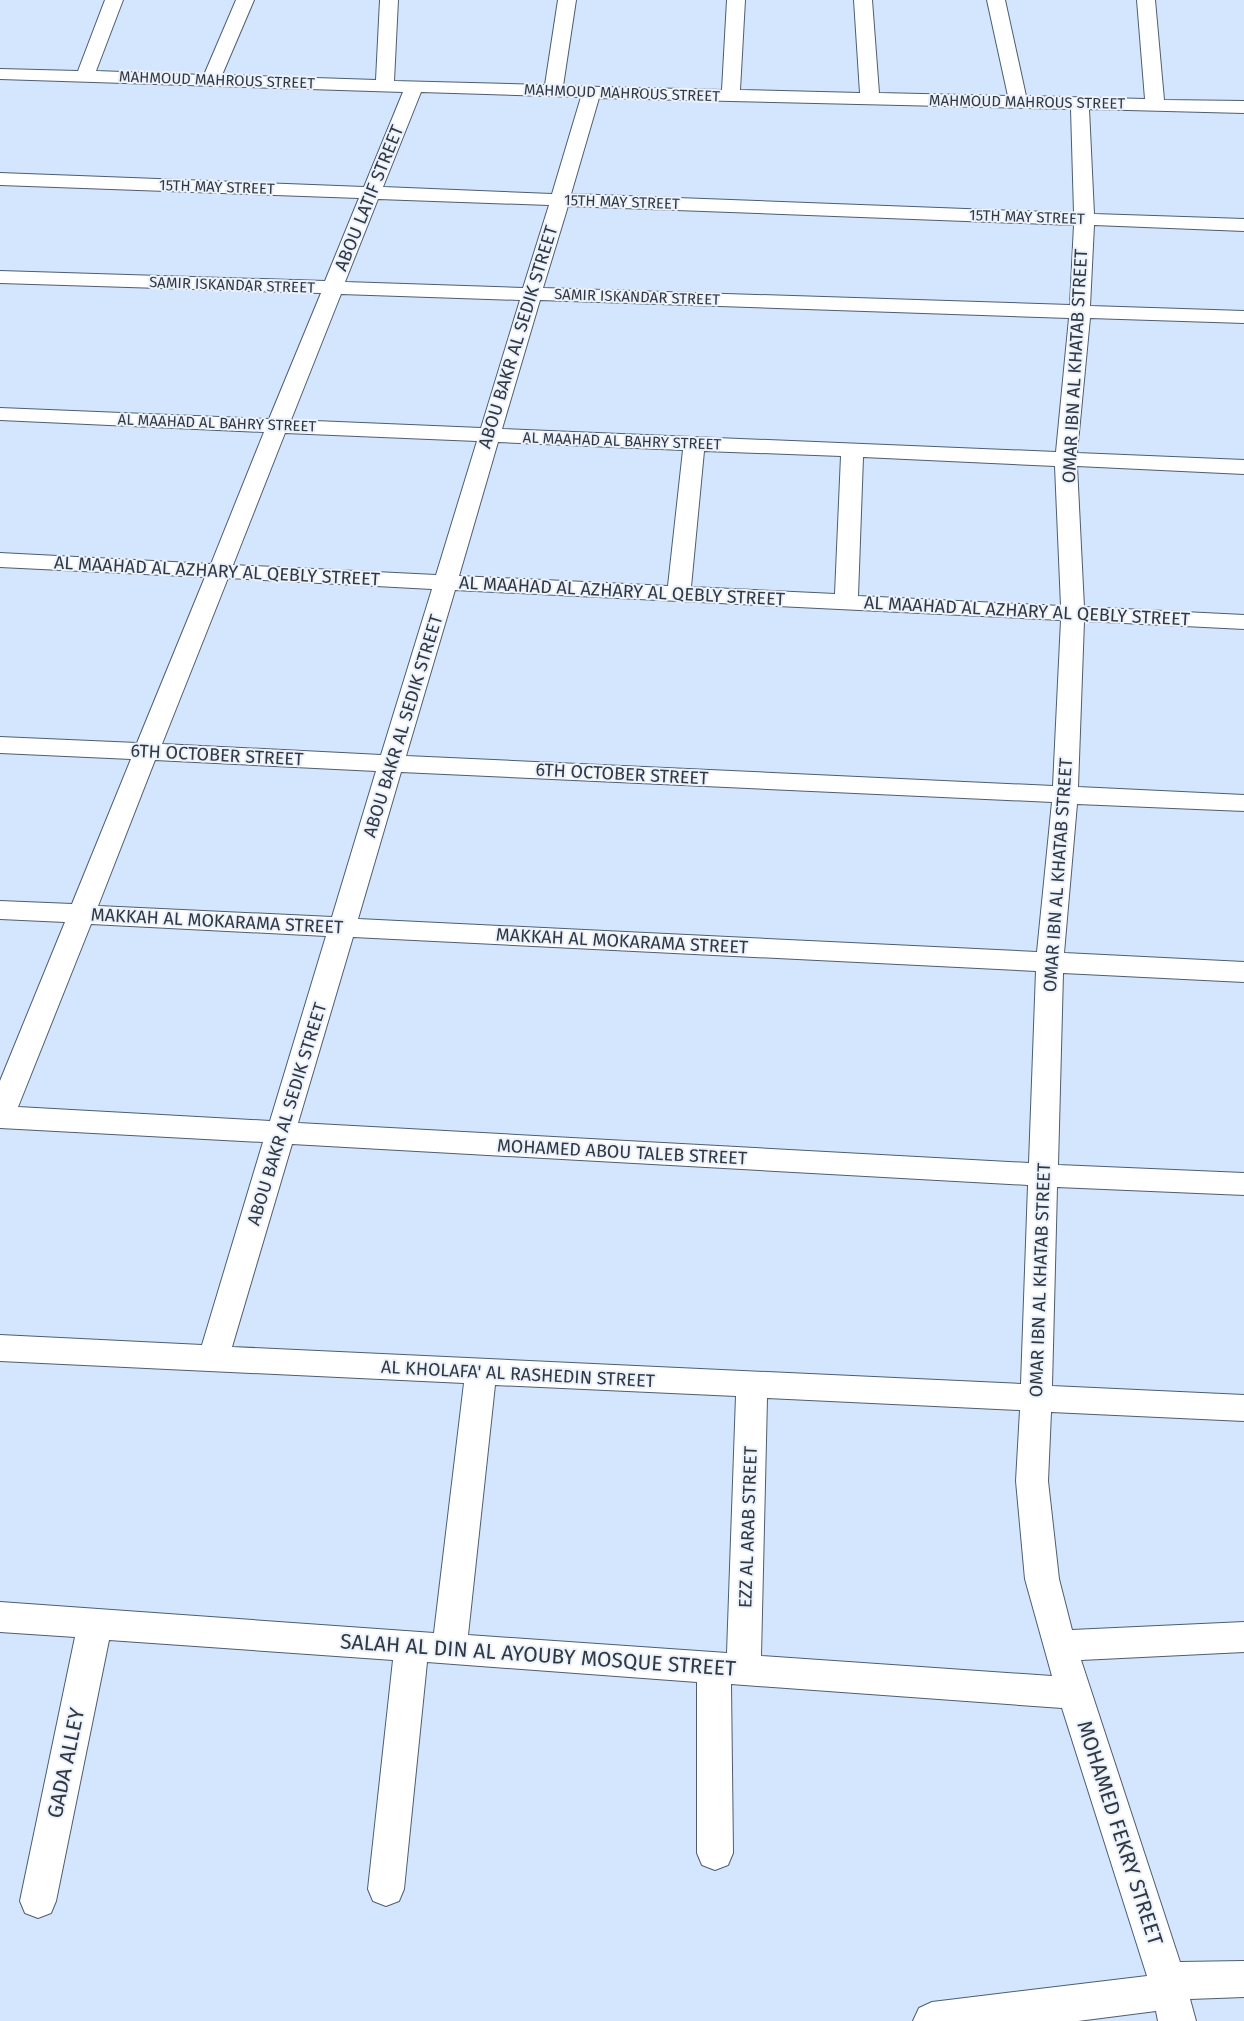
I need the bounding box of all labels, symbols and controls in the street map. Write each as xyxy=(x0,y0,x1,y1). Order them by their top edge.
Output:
street label: MAHMOUD MAHROUS STREET xyxy=(119,68,316,92)
street label: MAHMOUD MAHROUS STREET xyxy=(524,81,721,105)
street label: MAHMOUD MAHROUS STREET xyxy=(929,91,1125,113)
street label: ABOU LATIF STREET xyxy=(330,121,409,274)
street label: 15TH MAY STREET xyxy=(159,176,275,198)
street label: 15TH MAY STREET xyxy=(564,191,680,213)
street label: 15TH MAY STREET xyxy=(969,206,1085,228)
street label: ABOU BAKR AL SEDIK STREET xyxy=(474,222,563,451)
street label: OMAR IBN AL KHATAB STREET xyxy=(1058,248,1092,484)
street label: SAMIR ISKANDAR STREET xyxy=(149,273,315,297)
street label: SAMIR ISKANDAR STREET xyxy=(554,285,720,309)
street label: AL MAAHAD AL BAHRY STREET xyxy=(117,411,317,435)
street label: AL MAAHAD AL BAHRY STREET xyxy=(522,429,722,453)
street label: AL MAAHAD AL AZHARY AL QEBLY STREET xyxy=(54,551,381,591)
street label: AL MAAHAD AL AZHARY AL QEBLY STREET xyxy=(459,571,786,611)
street label: AL MAAHAD AL AZHARY AL QEBLY STREET xyxy=(864,591,1191,631)
street label: ABOU BAKR AL SEDIK STREET xyxy=(359,611,448,840)
street label: 6TH OCTOBER STREET xyxy=(130,739,305,771)
street label: OMAR IBN AL KHATAB STREET xyxy=(1039,757,1077,993)
street label: 6TH OCTOBER STREET xyxy=(535,758,710,790)
street label: MAKKAH AL MOKARAMA STREET xyxy=(90,903,344,939)
street label: MAKKAH AL MOKARAMA STREET xyxy=(495,923,749,959)
street label: ABOU BAKR AL SEDIK STREET xyxy=(243,999,332,1228)
street label: MOHAMED ABOU TALEB STREET xyxy=(496,1134,748,1170)
street label: OMAR IBN AL KHATAB STREET xyxy=(1025,1162,1055,1398)
street label: AL KHOLAFA' AL RASHEDIN STREET xyxy=(381,1356,656,1392)
street label: EZZ AL ARAB STREET xyxy=(734,1445,762,1609)
street label: SALAH AL DIN AL AYOUBY MOSQUE STREET xyxy=(339,1628,737,1682)
street label: GADA ALLEY xyxy=(42,1705,90,1820)
street label: MOHAMED FEKRY STREET xyxy=(1071,1717,1169,1949)

